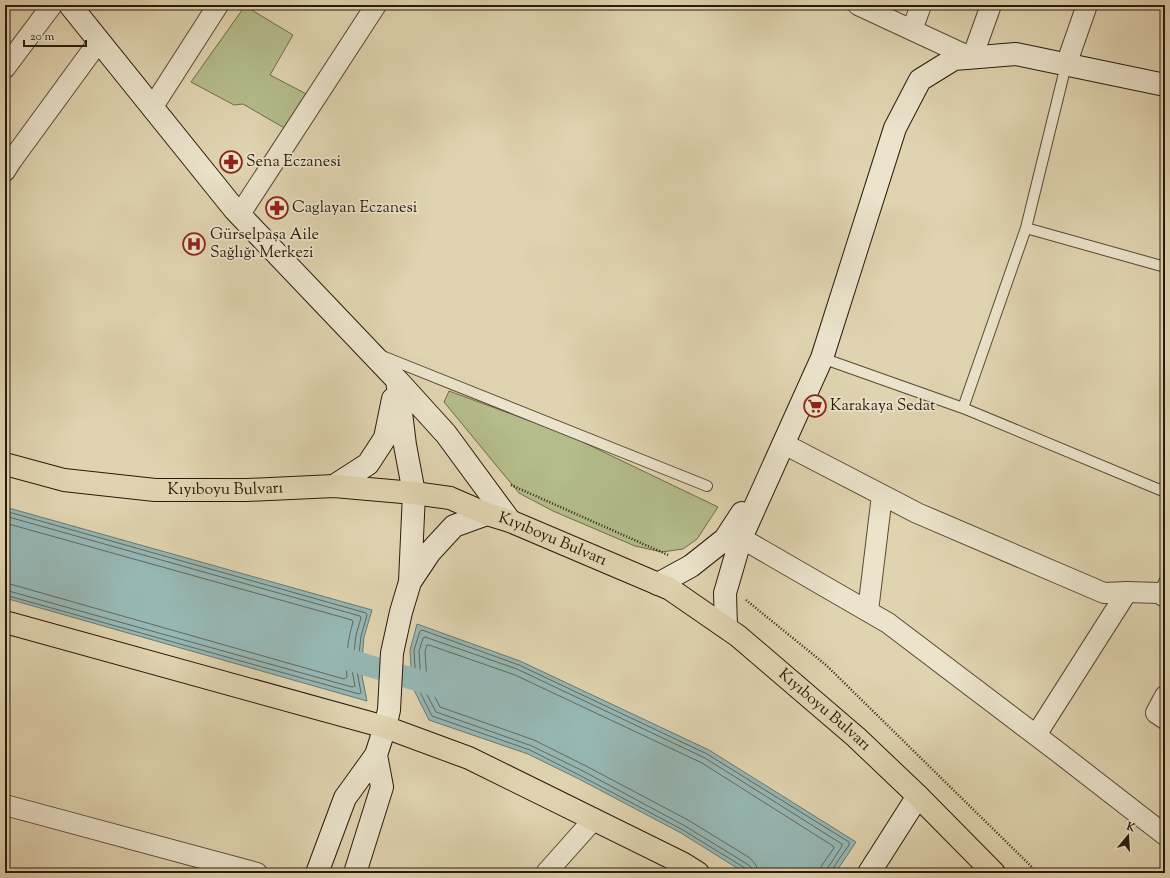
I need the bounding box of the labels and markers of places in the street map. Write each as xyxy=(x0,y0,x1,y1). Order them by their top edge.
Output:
pharmacy icon: Sena Eczanesi xyxy=(218,149,244,175)
place label: Sena Eczanesi xyxy=(246,151,342,174)
pharmacy icon: Caglayan Eczanesi xyxy=(264,195,290,221)
place label: Caglayan Eczanesi xyxy=(292,197,418,220)
place label: Gürselpaşa Aile Sağlığı Merkezi xyxy=(210,224,319,265)
hospital icon: Gürselpaşa Aile Sağlığı Merkezi xyxy=(181,231,207,257)
supermarket icon: Karakaya Sedat xyxy=(802,393,828,419)
place label: Karakaya Sedat xyxy=(830,395,936,418)

